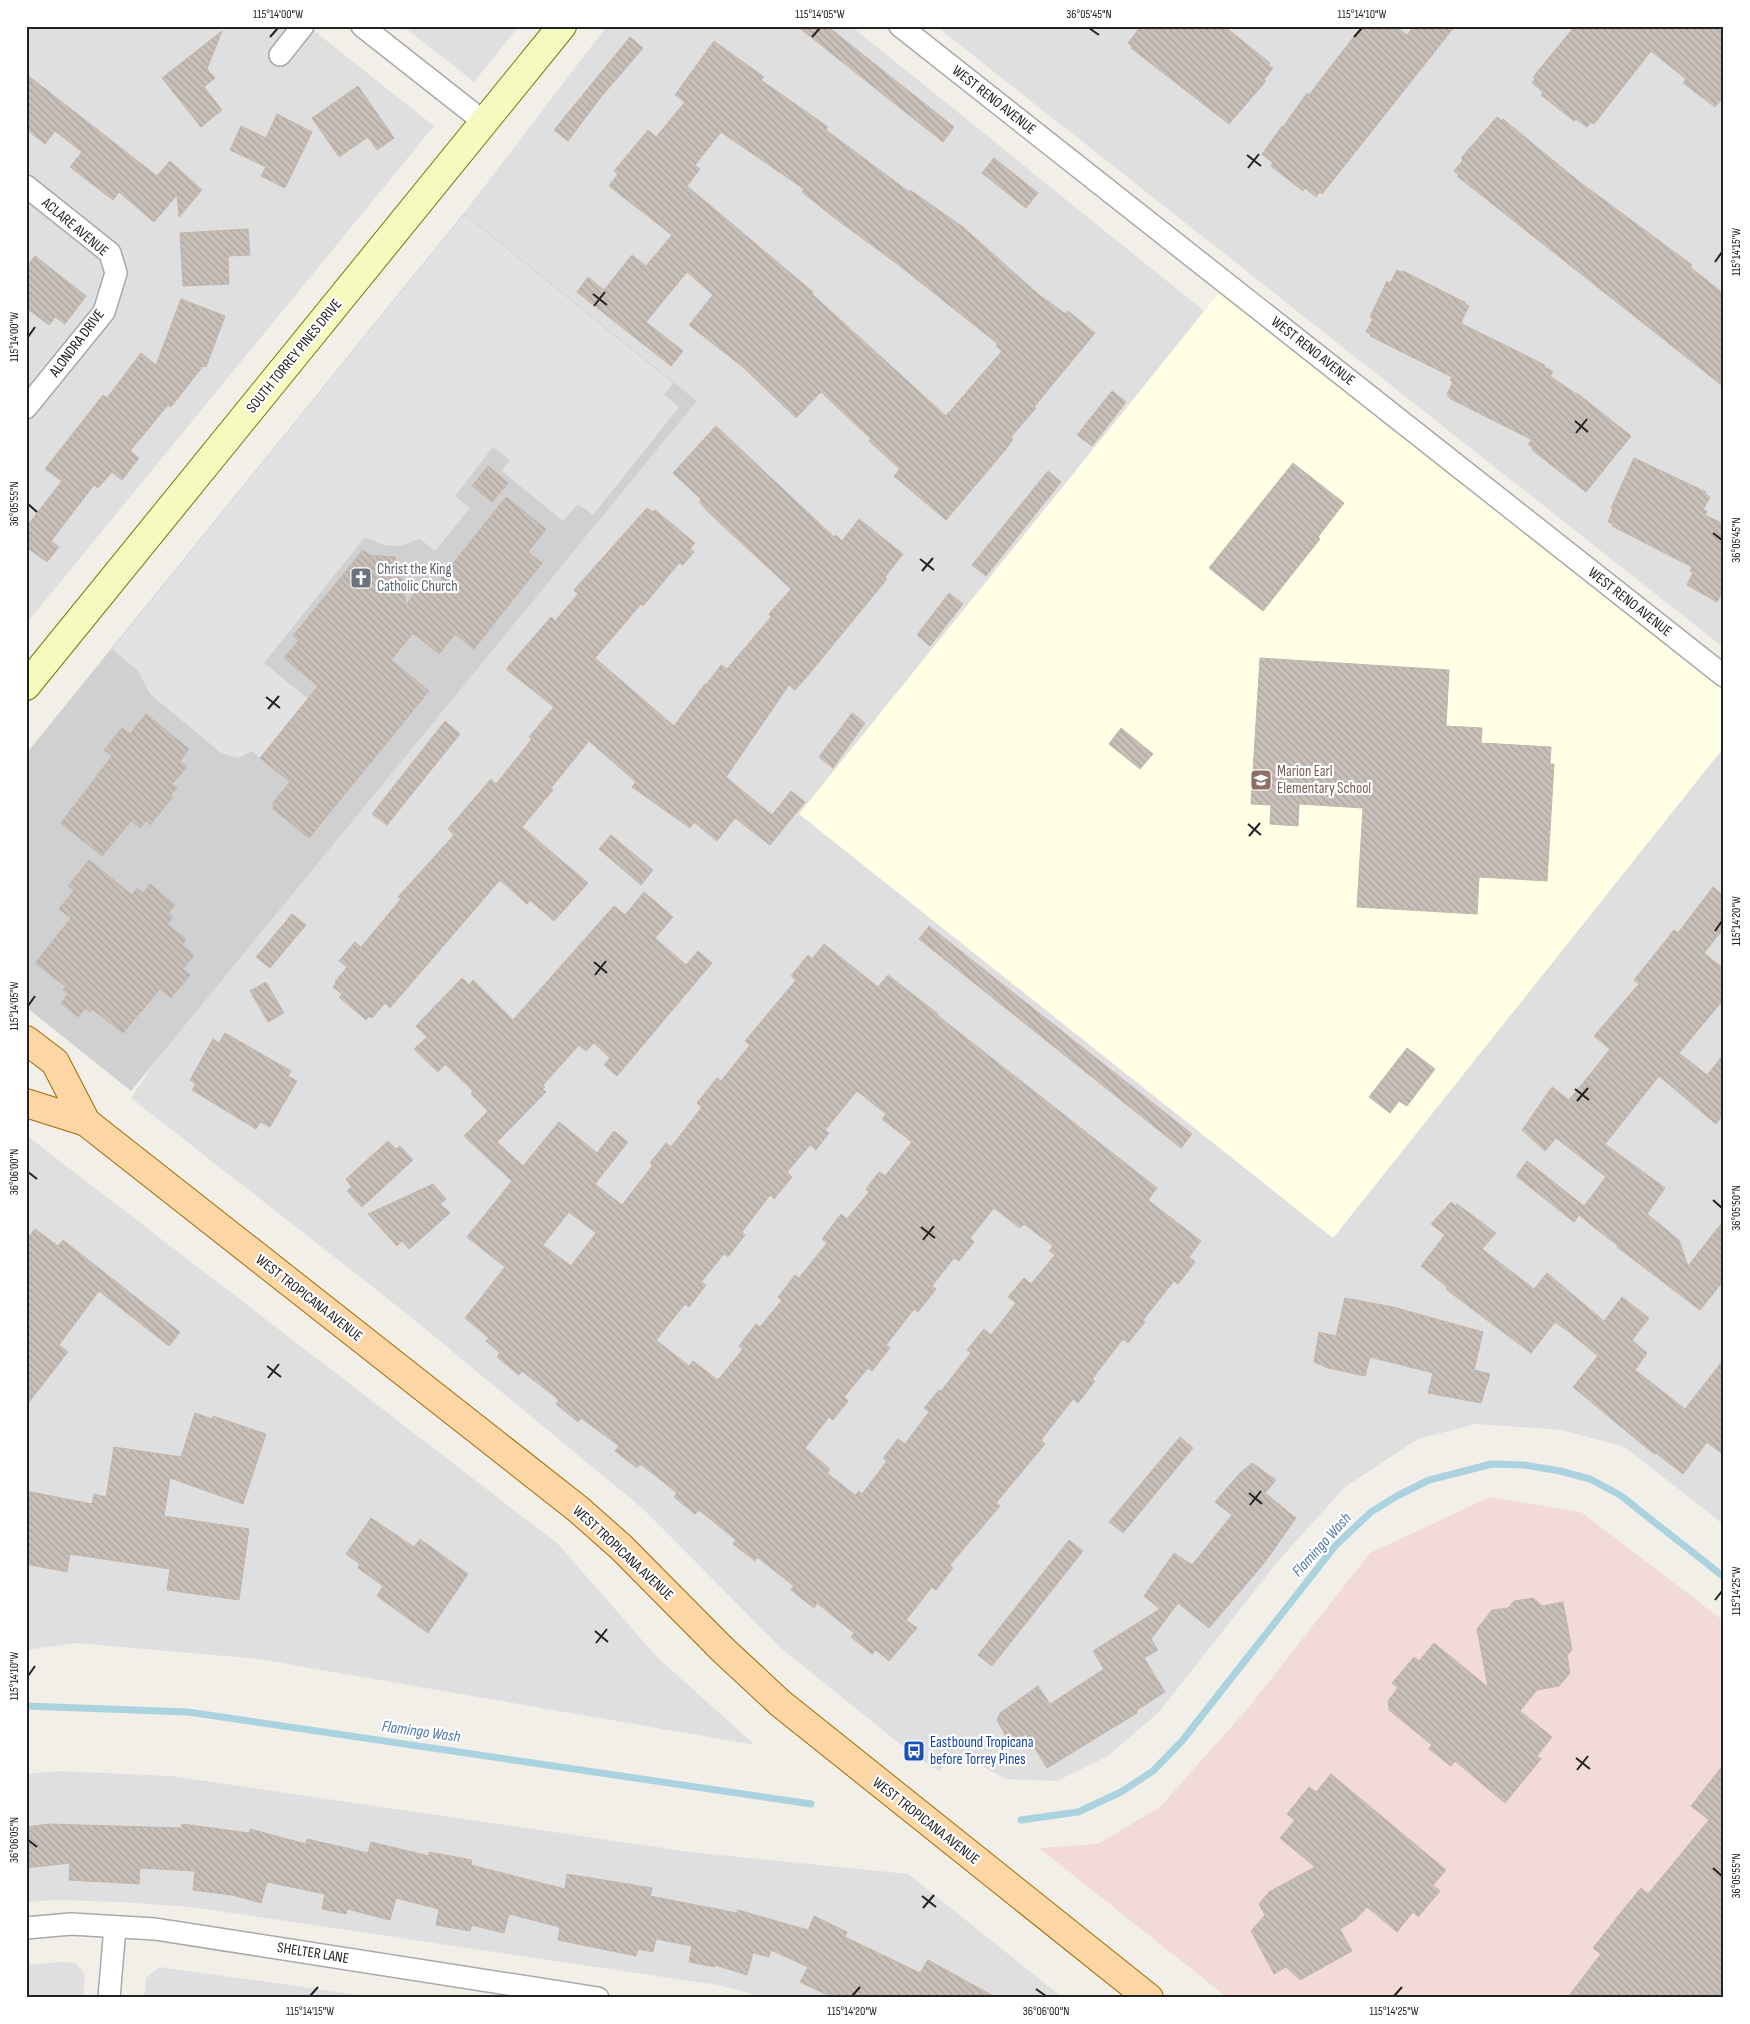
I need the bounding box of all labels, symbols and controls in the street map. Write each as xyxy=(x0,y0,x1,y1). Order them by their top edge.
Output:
text: 115°14'00"W xyxy=(253,7,303,22)
text: 115°14'05"W xyxy=(795,7,845,22)
text: 36°05'45"N xyxy=(1066,7,1112,22)
text: 115°14'10"W xyxy=(1338,7,1387,22)
street label: WEST RENO AVENUE xyxy=(948,61,1040,139)
street label: ACLARE AVENUE xyxy=(37,193,112,260)
text: 115°14'15"W xyxy=(1729,228,1744,276)
street label: SOUTH TORREY PINES DRIVE xyxy=(242,295,346,417)
street label: ALONDRA DRIVE xyxy=(45,305,109,381)
text: 115°14'00"W xyxy=(7,312,22,362)
street label: WEST RENO AVENUE xyxy=(1267,312,1359,390)
text: 36°05'55"N xyxy=(7,481,22,527)
text: 36°05'45"N xyxy=(1729,517,1744,563)
place label: Christ the King Catholic Church xyxy=(377,560,458,596)
street label: WEST RENO AVENUE xyxy=(1584,563,1676,641)
church icon: Christ the King Catholic Church xyxy=(349,566,373,590)
place label: Marion Earl Elementary School xyxy=(1277,762,1371,798)
school or university icon: Marion Earl Elementary School xyxy=(1249,768,1273,792)
text: 115°14'20"W xyxy=(1729,896,1744,946)
text: 115°14'05"W xyxy=(7,981,22,1031)
text: 36°06'00"N xyxy=(7,1149,22,1195)
text: 36°05'50"N xyxy=(1729,1185,1744,1231)
street label: WEST TROPICANA AVENUE xyxy=(252,1250,366,1346)
street label: WEST TROPICANA AVENUE xyxy=(569,1501,677,1605)
water label: Flamingo Wash xyxy=(1288,1509,1356,1581)
text: 115°14'25"W xyxy=(1729,1566,1744,1615)
text: 115°14'10"W xyxy=(7,1651,22,1700)
water label: Flamingo Wash xyxy=(380,1717,462,1747)
place label: Eastbound Tropicana before Torrey Pines xyxy=(930,1733,1034,1769)
bus stop icon: Eastbound Tropicana before Torrey Pines xyxy=(902,1739,926,1763)
street label: WEST TROPICANA AVENUE xyxy=(869,1773,983,1869)
text: 36°06'05"N xyxy=(7,1817,22,1863)
text: 36°05'55"N xyxy=(1729,1853,1744,1899)
street label: SHELTER LANE xyxy=(276,1938,350,1968)
text: 115°14'15"W xyxy=(286,2004,334,2019)
text: 115°14'20"W xyxy=(827,2004,877,2019)
text: 36°06'00"N xyxy=(1023,2004,1069,2019)
text: 115°14'25"W xyxy=(1370,2004,1419,2019)

